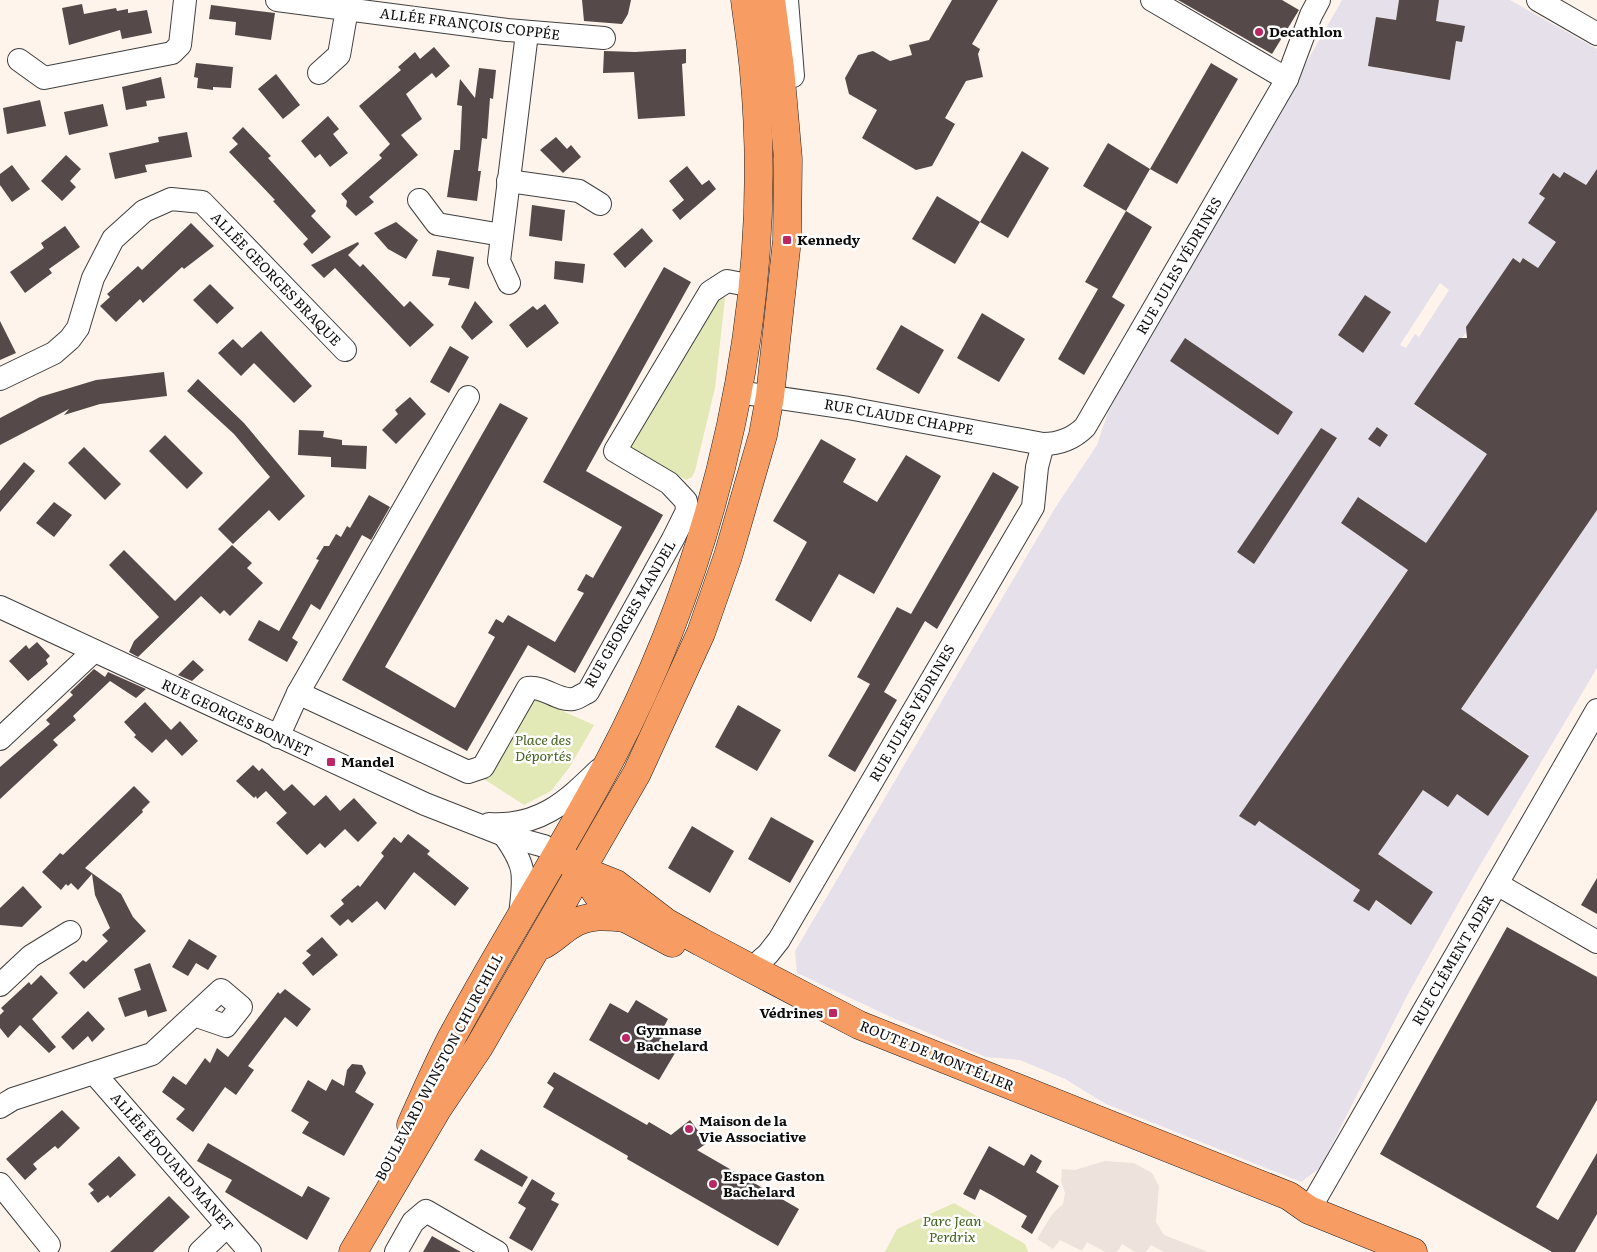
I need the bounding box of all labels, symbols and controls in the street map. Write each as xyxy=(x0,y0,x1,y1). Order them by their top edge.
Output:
street label: ALLÉE FRANÇOIS COPPÉE xyxy=(379,2,562,44)
place label: Decathlon xyxy=(1269,21,1343,41)
marker: Decathlon xyxy=(1253,26,1265,38)
street label: RUE JULES VÉDRINES xyxy=(1131,193,1226,338)
street label: ALLÉE GEORGES BRAQUE xyxy=(207,207,346,350)
place label: Kennedy xyxy=(797,229,861,249)
marker: Kennedy xyxy=(781,234,793,246)
street label: RUE CLAUDE CHAPPE xyxy=(823,393,976,439)
street label: RUE GEORGES MANDEL xyxy=(579,536,680,691)
street label: RUE JULES VÉDRINES xyxy=(864,640,959,785)
street label: RUE GEORGES BONNET xyxy=(159,673,316,761)
park label: Place des Déportés xyxy=(515,729,571,765)
place label: Mandel xyxy=(341,751,394,771)
marker: Mandel xyxy=(325,756,337,768)
street label: RUE CLÉMENT ADER xyxy=(1407,890,1498,1029)
street label: BOULEVARD WINSTON CHURCHILL xyxy=(369,949,507,1184)
place label: Védrines xyxy=(760,1002,823,1022)
marker: Védrines xyxy=(827,1007,839,1019)
street label: ROUTE DE MONTÉLIER xyxy=(857,1015,1018,1095)
place label: Gymnase Bachelard xyxy=(636,1019,708,1055)
marker: Gymnase Bachelard xyxy=(620,1032,632,1044)
street label: ALLÉE ÉDOUARD MANET xyxy=(107,1088,239,1235)
place label: Maison de la Vie Associative xyxy=(699,1110,806,1146)
marker: Maison de la Vie Associative xyxy=(683,1123,695,1135)
place label: Espace Gaston Bachelard xyxy=(723,1165,825,1201)
marker: Espace Gaston Bachelard xyxy=(707,1178,719,1190)
park label: Parc Jean Perdrix xyxy=(922,1210,982,1246)

